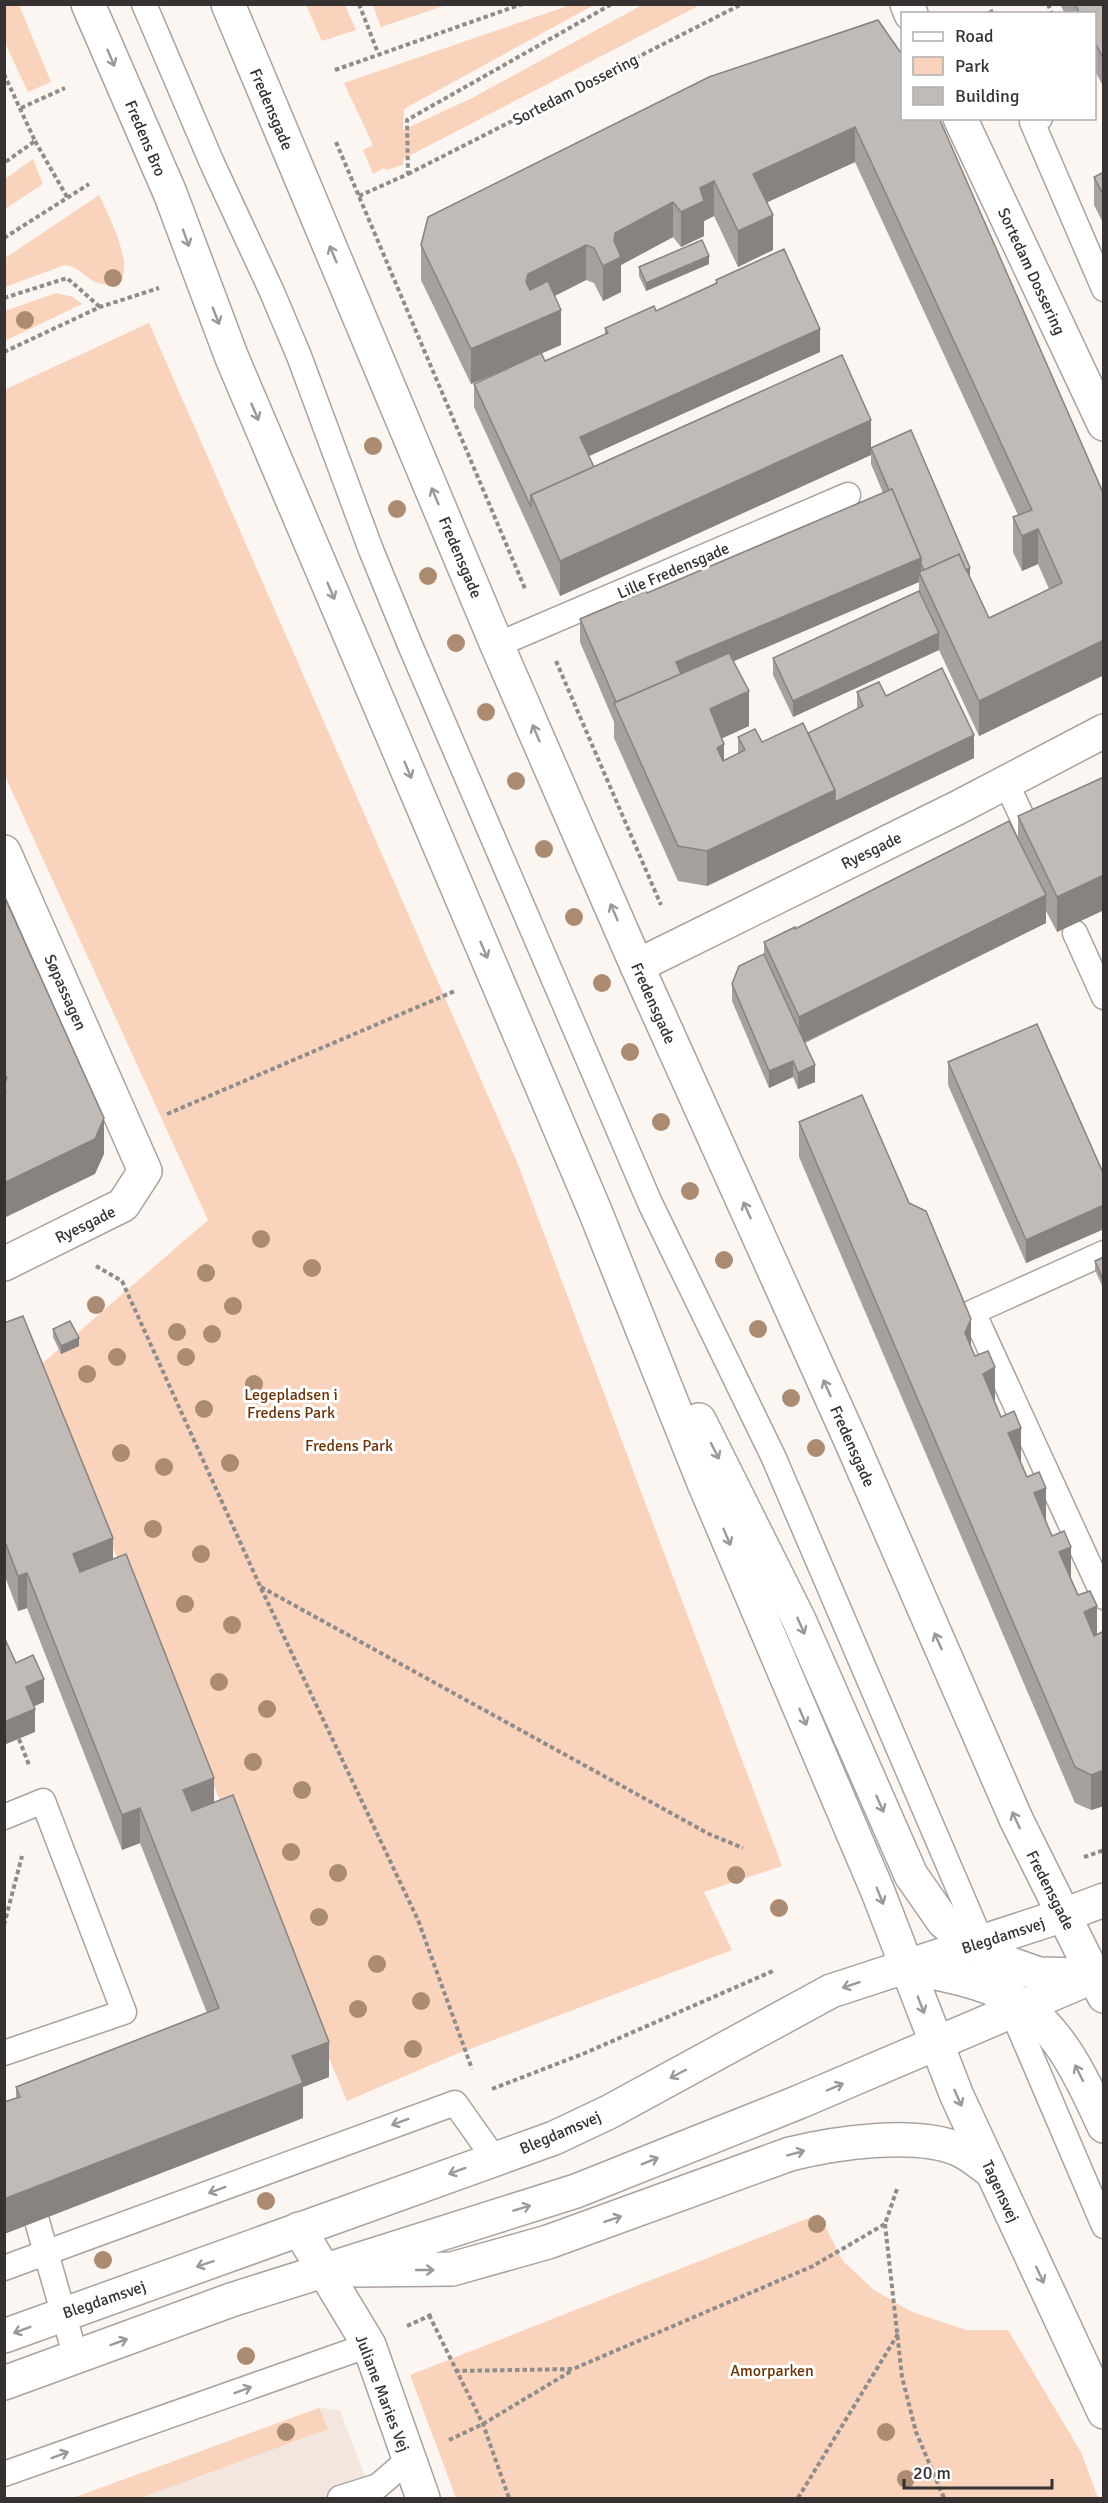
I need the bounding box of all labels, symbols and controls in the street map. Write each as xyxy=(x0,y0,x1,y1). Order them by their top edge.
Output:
legend xyxy=(901,12,1096,120)
text: Road xyxy=(955,25,994,47)
one-way arrow xyxy=(106,49,117,67)
street label: Sortedam Dossering xyxy=(509,50,642,130)
text: Park xyxy=(955,55,990,77)
street label: Fredensgade xyxy=(245,66,297,153)
text: Building xyxy=(955,85,1019,107)
street label: Fredens Bro xyxy=(120,97,170,179)
street label: Sortedam Dossering xyxy=(993,205,1069,338)
one-way arrow xyxy=(181,228,192,247)
one-way arrow xyxy=(327,245,338,264)
one-way arrow xyxy=(211,306,222,325)
one-way arrow xyxy=(250,402,261,420)
one-way arrow xyxy=(429,487,440,506)
street label: Fredensgade xyxy=(434,514,486,601)
street label: Lille Fredensgade xyxy=(614,538,732,604)
one-way arrow xyxy=(327,582,338,600)
one-way arrow xyxy=(530,725,541,743)
one-way arrow xyxy=(403,761,414,779)
street label: Ryesgade xyxy=(838,828,905,874)
one-way arrow xyxy=(607,904,619,922)
one-way arrow xyxy=(479,940,491,958)
street label: Søpassagen xyxy=(39,951,91,1034)
street label: Fredensgade xyxy=(626,960,680,1047)
one-way arrow xyxy=(740,1201,752,1219)
street label: Ryesgade xyxy=(52,1202,119,1248)
one-way arrow xyxy=(821,1379,832,1397)
park label: Legepladsen i Fredens Park xyxy=(244,1385,338,1423)
street label: Fredensgade xyxy=(825,1403,879,1490)
park label: Fredens Park xyxy=(305,1436,393,1456)
one-way arrow xyxy=(709,1442,721,1460)
one-way arrow xyxy=(721,1528,733,1546)
one-way arrow xyxy=(796,1616,808,1634)
one-way arrow xyxy=(932,1633,943,1651)
one-way arrow xyxy=(798,1707,809,1725)
one-way arrow xyxy=(876,1795,887,1813)
one-way arrow xyxy=(1010,1811,1022,1829)
street label: Fredensgade xyxy=(1021,1847,1079,1934)
one-way arrow xyxy=(875,1886,886,1905)
street label: Blegdamsvej xyxy=(959,1913,1048,1959)
one-way arrow xyxy=(842,1980,861,1991)
one-way arrow xyxy=(916,1996,927,2014)
one-way arrow xyxy=(1072,2065,1084,2083)
one-way arrow xyxy=(669,2069,687,2080)
one-way arrow xyxy=(825,2081,843,2092)
one-way arrow xyxy=(953,2088,964,2106)
street label: Blegdamsvej xyxy=(517,2107,604,2159)
one-way arrow xyxy=(391,2118,410,2129)
one-way arrow xyxy=(786,2147,805,2158)
one-way arrow xyxy=(640,2155,659,2166)
street label: Tagensvej xyxy=(977,2157,1023,2226)
one-way arrow xyxy=(448,2167,467,2178)
one-way arrow xyxy=(208,2185,227,2196)
one-way arrow xyxy=(512,2202,531,2213)
one-way arrow xyxy=(603,2213,622,2224)
one-way arrow xyxy=(196,2259,215,2270)
one-way arrow xyxy=(415,2264,435,2276)
one-way arrow xyxy=(1034,2266,1046,2284)
street label: Blegdamsvej xyxy=(60,2276,148,2323)
one-way arrow xyxy=(13,2325,31,2336)
street label: Juliane Maries Vej xyxy=(350,2332,414,2455)
one-way arrow xyxy=(109,2336,128,2347)
park label: Amorparken xyxy=(730,2361,814,2381)
one-way arrow xyxy=(234,2383,252,2394)
one-way arrow xyxy=(50,2448,69,2459)
scale bar xyxy=(904,2452,1052,2490)
text: 20 m xyxy=(913,2462,951,2484)

